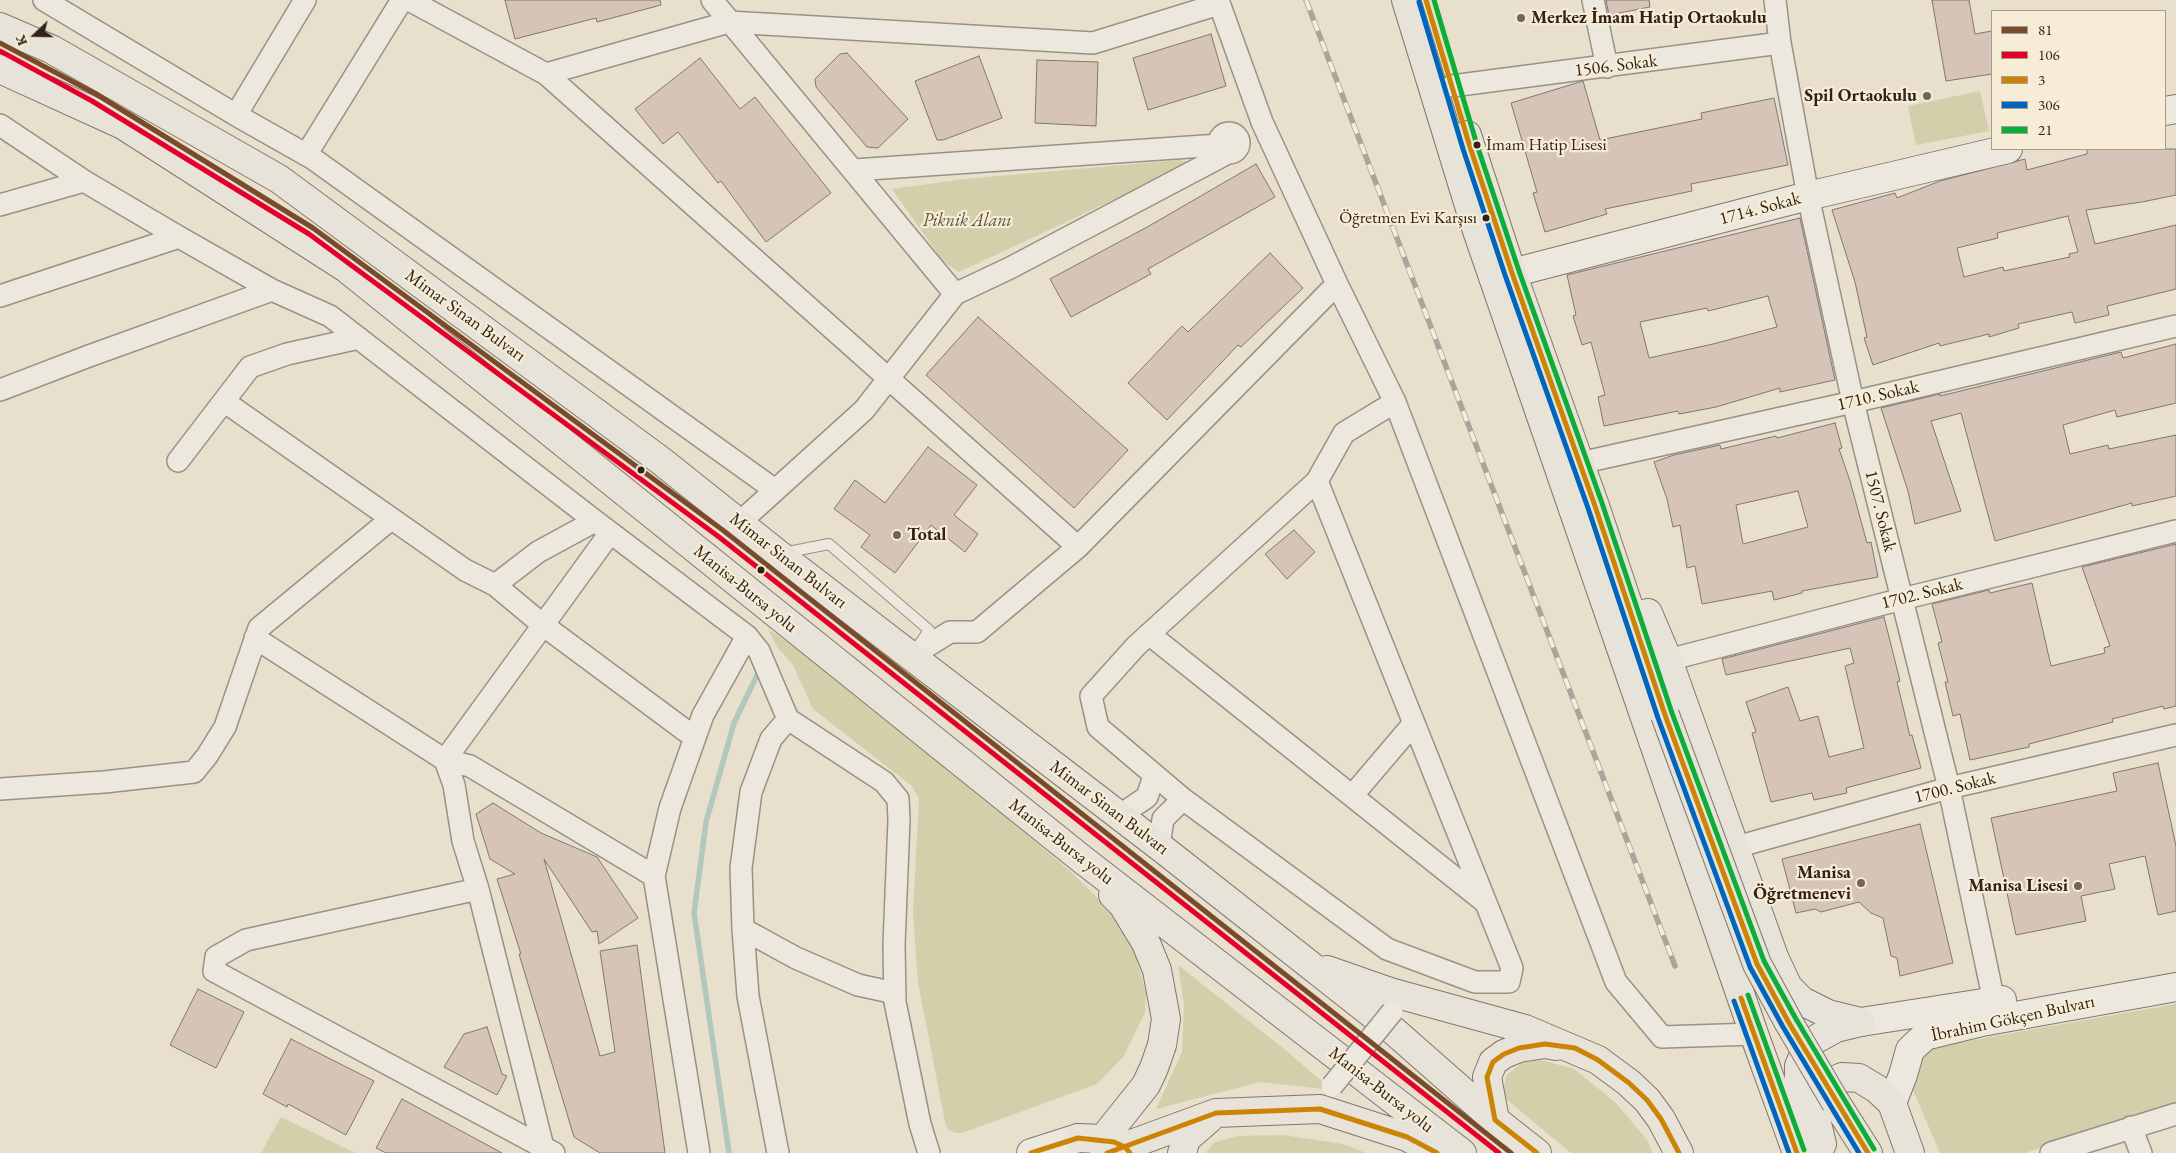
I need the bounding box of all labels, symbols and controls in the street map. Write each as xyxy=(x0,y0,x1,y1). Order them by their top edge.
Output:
place label: Merkez İmam Hatip Ortaokulu xyxy=(1531,7,1767,29)
north arrow xyxy=(10,10,60,60)
legend xyxy=(1991,10,2166,150)
marker: Merkez İmam Hatip Ortaokulu xyxy=(1515,12,1527,24)
text: 81 xyxy=(2038,20,2052,39)
text: K xyxy=(11,32,31,49)
text: 106 xyxy=(2038,45,2060,64)
street label: 1506. Sokak xyxy=(1573,50,1659,82)
text: 3 xyxy=(2038,70,2045,89)
place label: Spil Ortaokulu xyxy=(1804,85,1917,107)
marker: Spil Ortaokulu xyxy=(1921,90,1933,102)
text: 306 xyxy=(2038,95,2060,114)
text: 21 xyxy=(2038,120,2052,139)
place label: İmam Hatip Lisesi xyxy=(1486,135,1607,155)
marker: İmam Hatip Lisesi xyxy=(1472,140,1482,150)
street label: 1714. Sokak xyxy=(1717,188,1803,230)
place label: Öğretmen Evi Karşısı xyxy=(1339,208,1477,228)
park label: Piknik Alanı xyxy=(922,210,1012,232)
marker: Öğretmen Evi Karşısı xyxy=(1481,213,1491,223)
street label: Mimar Sinan Bulvarı xyxy=(401,265,529,367)
street label: 1710. Sokak xyxy=(1835,376,1921,416)
unlabelled marker xyxy=(636,465,646,475)
street label: 1507. Sokak xyxy=(1859,468,1901,554)
street label: Mimar Sinan Bulvarı xyxy=(725,508,851,614)
place label: Total xyxy=(907,524,946,546)
marker: Total xyxy=(891,529,903,541)
street label: Manisa-Bursa yolu xyxy=(689,541,801,637)
unlabelled marker xyxy=(756,565,766,575)
street label: 1702. Sokak xyxy=(1879,573,1965,615)
street label: Mimar Sinan Bulvarı xyxy=(1045,756,1173,860)
street label: 1700. Sokak xyxy=(1912,767,1998,809)
street label: Manisa-Bursa yolu xyxy=(1004,794,1118,890)
place label: Manisa Öğretmenevi xyxy=(1753,862,1851,904)
place label: Manisa Lisesi xyxy=(1968,875,2068,897)
marker: Manisa Öğretmenevi xyxy=(1855,877,1867,889)
marker: Manisa Lisesi xyxy=(2072,880,2084,892)
street label: İbrahim Gökçen Bulvarı xyxy=(1929,991,2097,1047)
street label: Manisa-Bursa yolu xyxy=(1324,1042,1438,1138)

